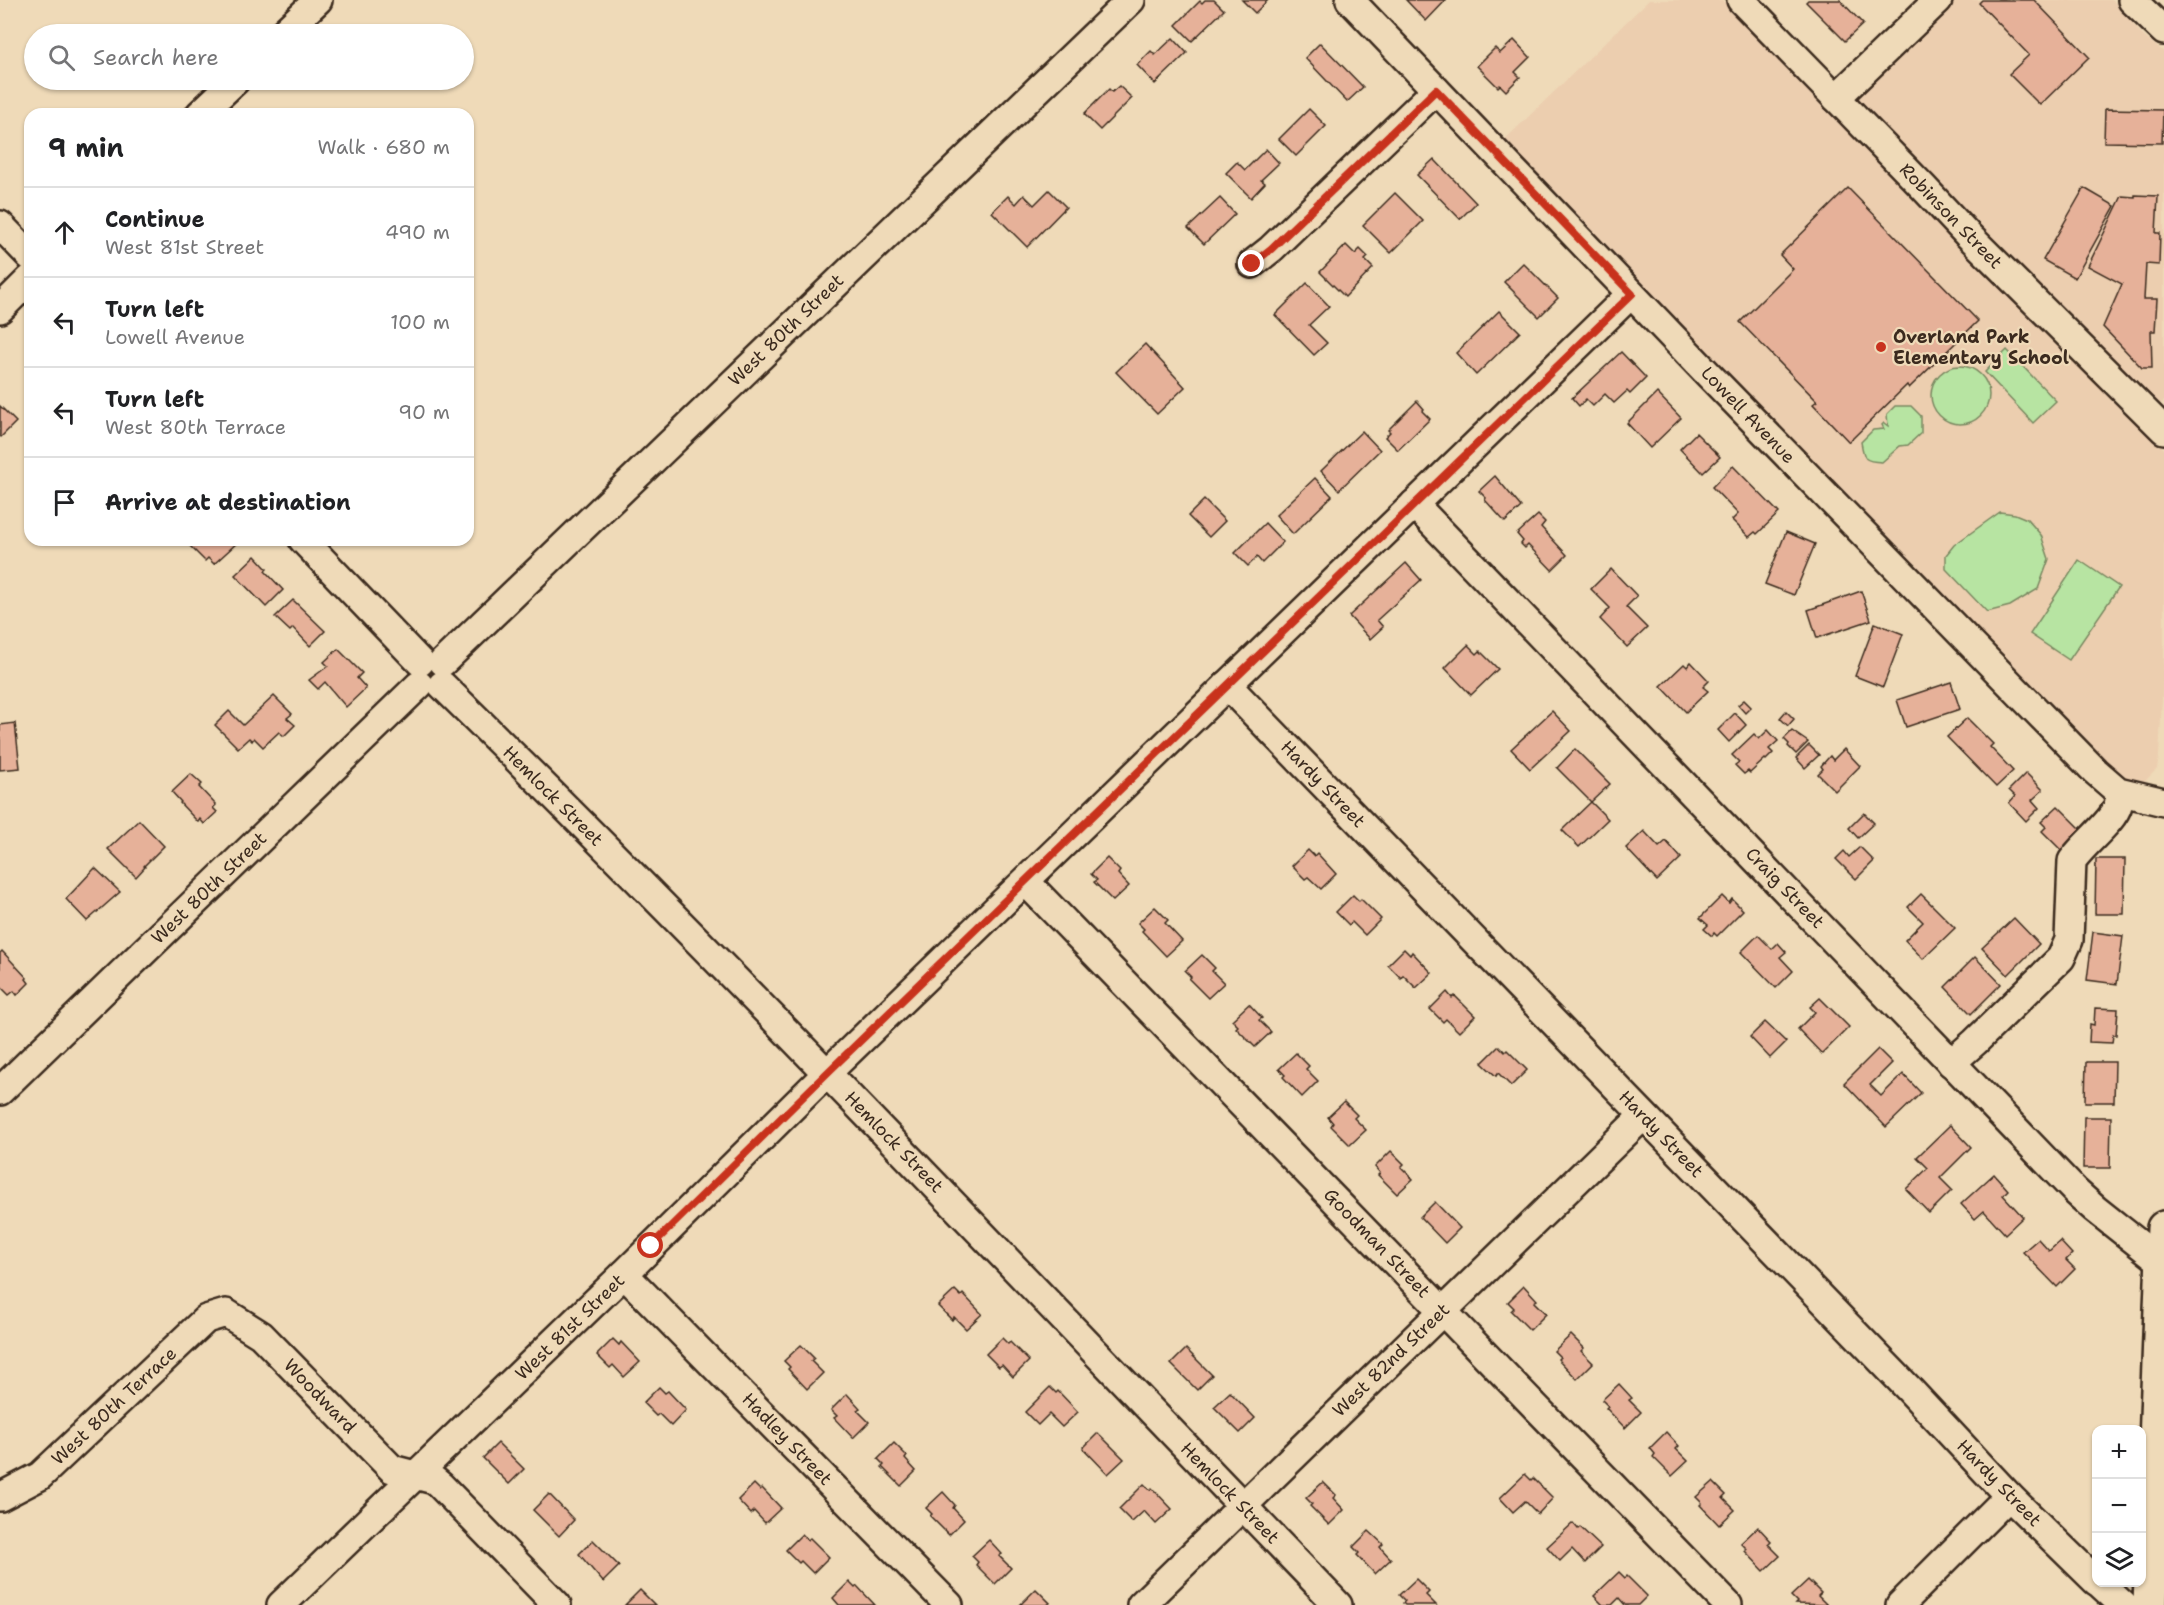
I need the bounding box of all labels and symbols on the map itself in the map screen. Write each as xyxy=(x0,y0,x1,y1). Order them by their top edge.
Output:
street label: Robinson Street xyxy=(1894,158,2008,274)
route end xyxy=(1238,250,1264,276)
street label: West 80th Street xyxy=(723,269,849,391)
place label: Overland Park Elementary School xyxy=(1893,325,2069,370)
marker: Overland Park Elementary School xyxy=(1874,340,1888,354)
street label: Lowell Avenue xyxy=(1696,361,1800,469)
street label: Hardy Street xyxy=(1275,735,1371,833)
street label: Hemlock Street xyxy=(498,741,608,851)
street label: West 80th Street xyxy=(146,827,272,949)
street label: Craig Street xyxy=(1740,842,1830,934)
street label: Hardy Street xyxy=(1613,1085,1709,1183)
street label: Hemlock Street xyxy=(839,1086,949,1198)
street label: Goodman Street xyxy=(1319,1183,1436,1303)
route start xyxy=(637,1232,663,1258)
street label: West 81st Street xyxy=(510,1268,630,1385)
street label: West 82nd Street xyxy=(1327,1298,1455,1422)
street label: West 80th Terrace xyxy=(46,1342,182,1470)
street label: Woodward xyxy=(278,1353,362,1439)
street label: Hadley Street xyxy=(737,1388,837,1491)
street label: Hardy Street xyxy=(1951,1434,2047,1532)
street label: Hemlock Street xyxy=(1175,1437,1285,1549)

